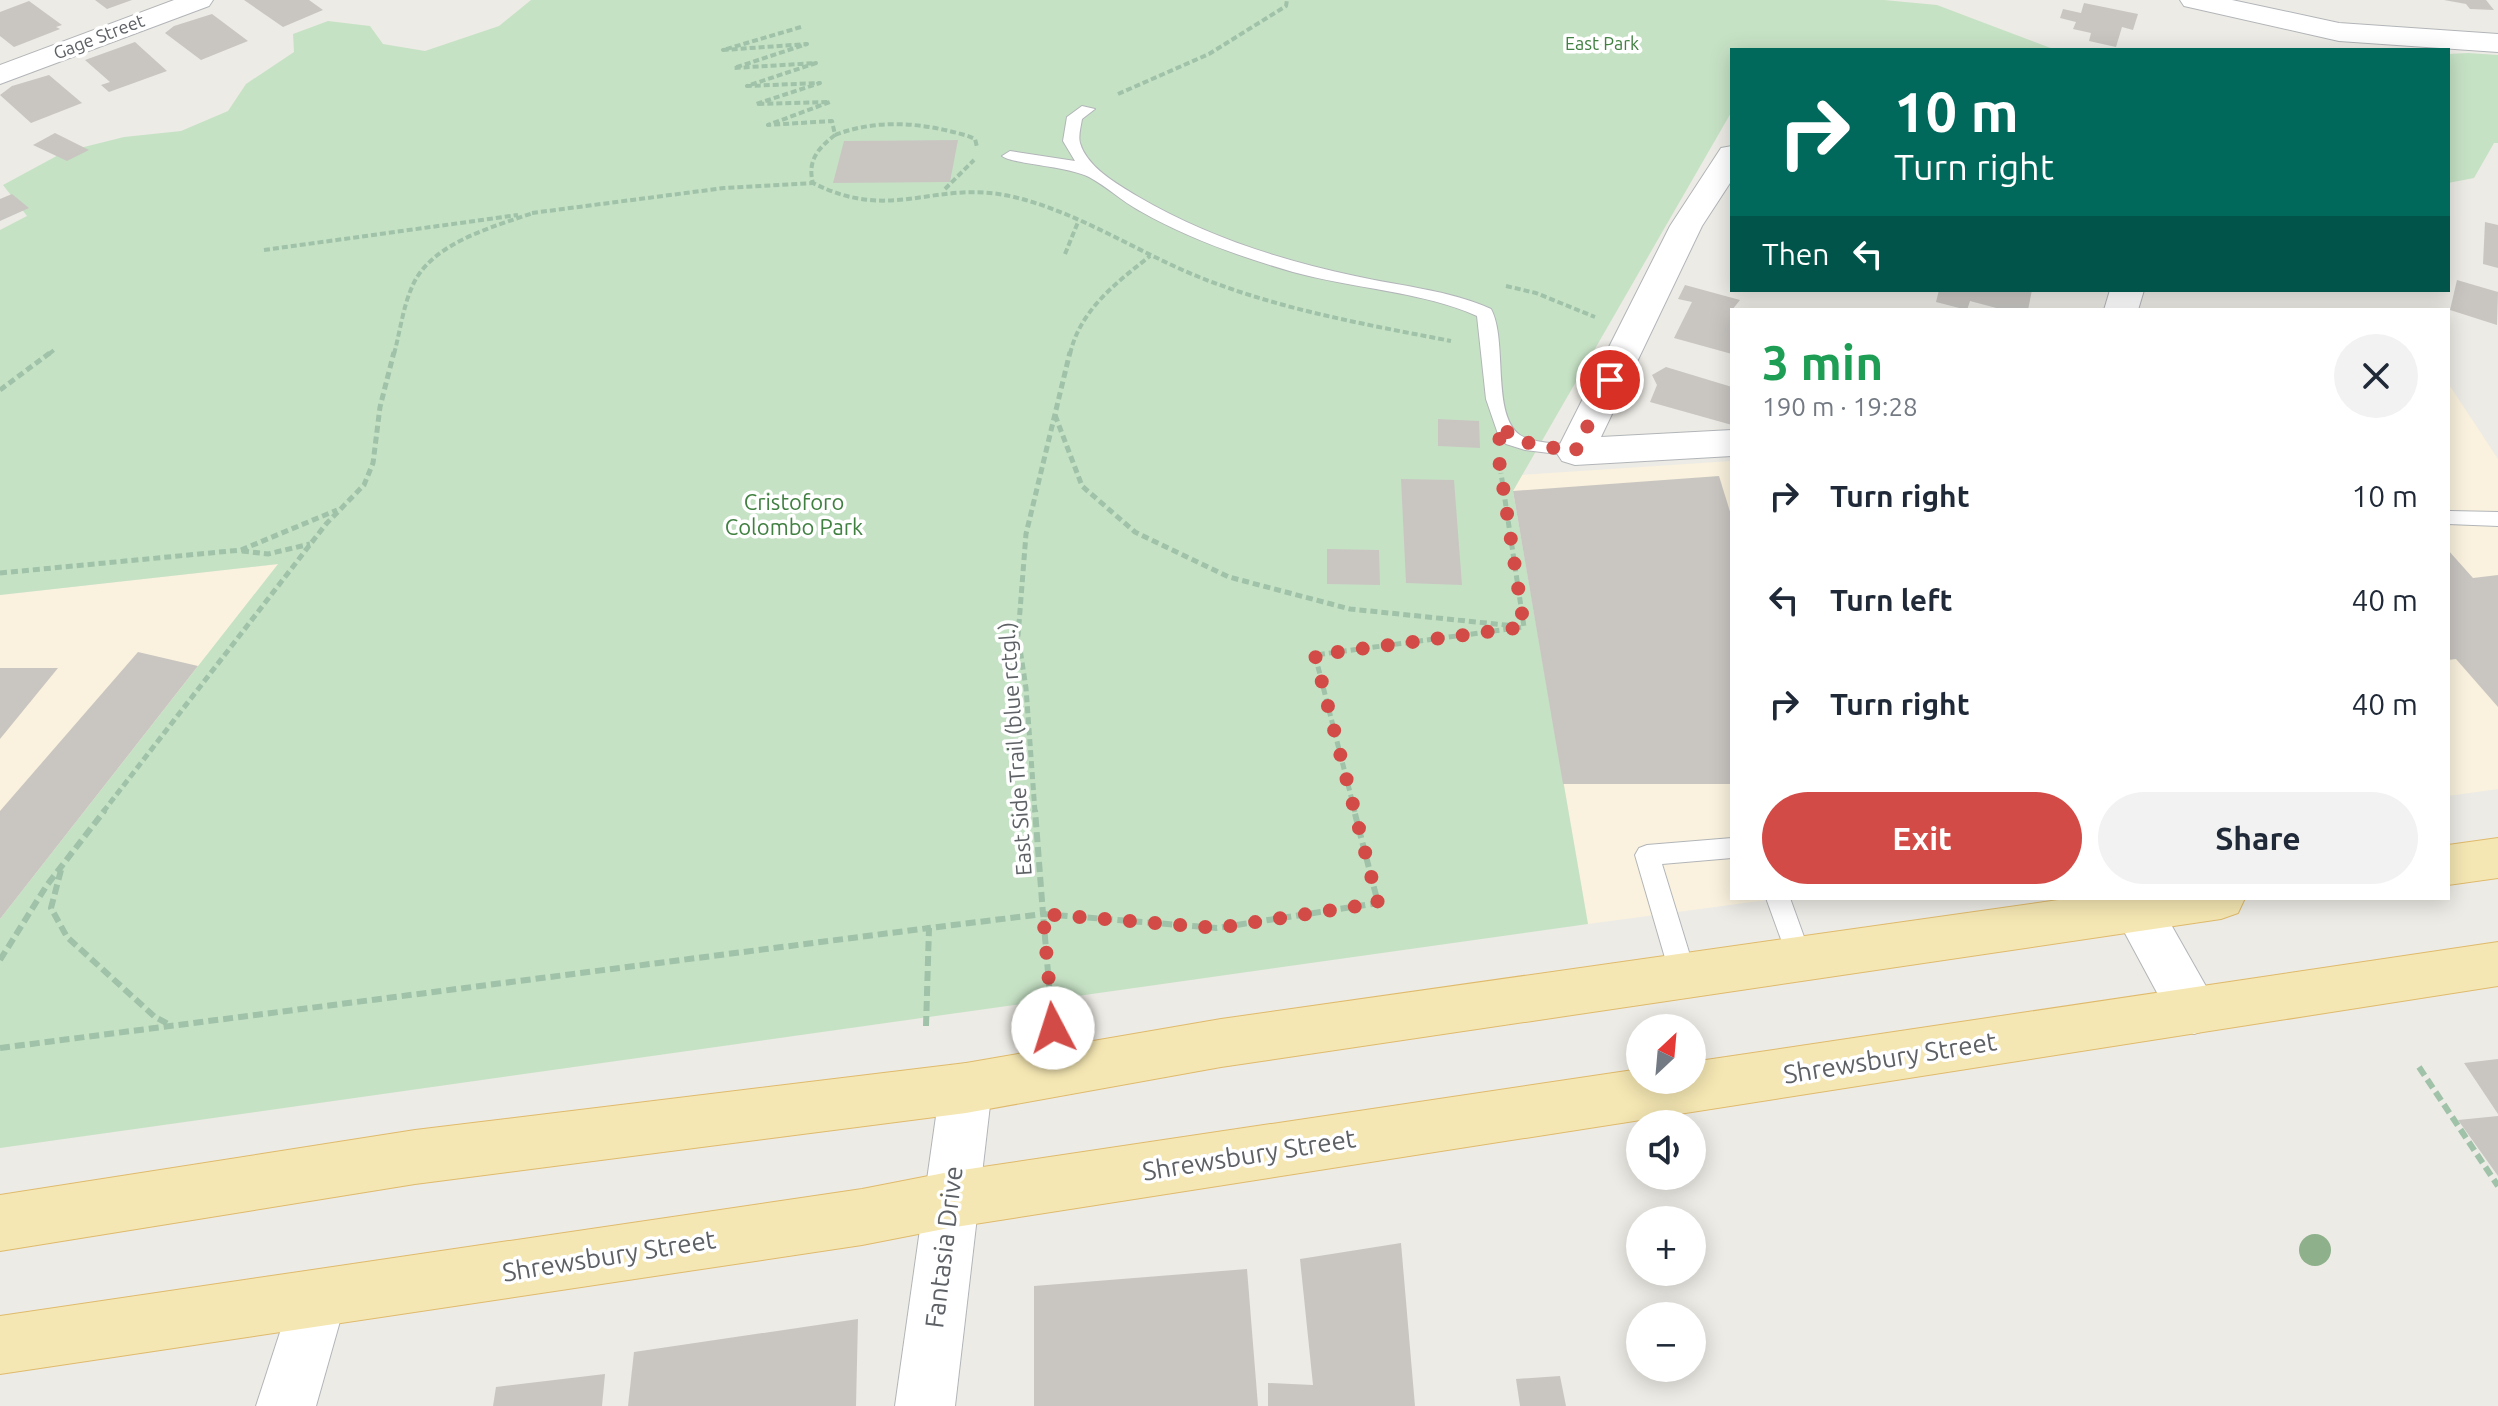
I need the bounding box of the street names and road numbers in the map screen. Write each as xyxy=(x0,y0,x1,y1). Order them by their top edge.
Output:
street label: Gage Street xyxy=(50,10,147,63)
street label: East Side Trail (blue rctgl.) xyxy=(993,621,1037,877)
street label: Shrewsbury Street xyxy=(1781,1026,1999,1089)
street label: Shrewsbury Street xyxy=(1140,1123,1358,1186)
street label: Fantasia Drive xyxy=(919,1164,968,1330)
street label: Shrewsbury Street xyxy=(500,1224,718,1287)

